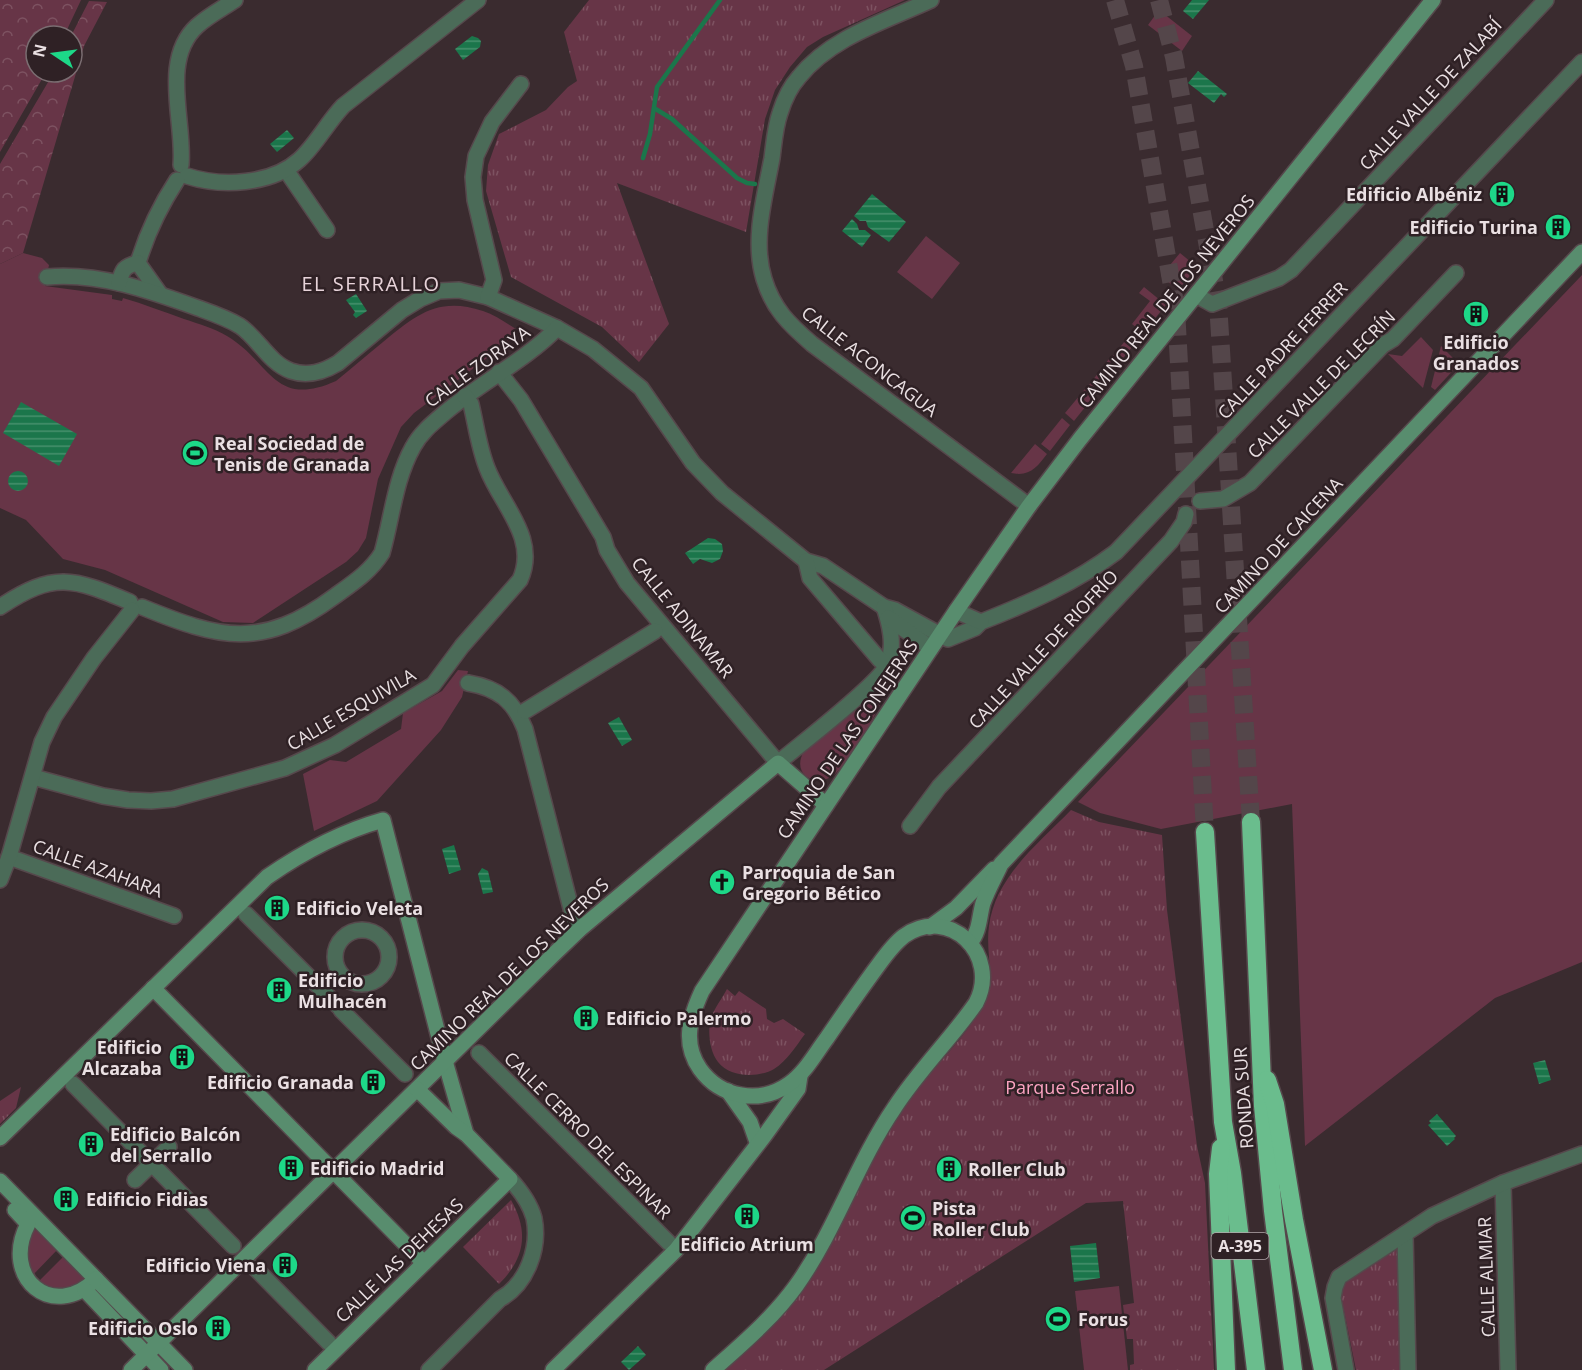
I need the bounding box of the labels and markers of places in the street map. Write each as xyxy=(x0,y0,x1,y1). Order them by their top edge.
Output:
building icon: Edificio Albéniz xyxy=(1487,179,1517,209)
place label: Edificio Albéniz xyxy=(1346,182,1482,206)
building icon: Edificio Turina xyxy=(1543,212,1573,242)
place label: Edificio Turina xyxy=(1409,215,1538,239)
building icon: Edificio Granados xyxy=(1461,299,1491,329)
place label: Edificio Granados xyxy=(1433,330,1519,375)
place label: Real Sociedad de Tenis de Granada xyxy=(214,431,370,476)
sports icon: Real Sociedad de Tenis de Granada xyxy=(180,438,210,468)
place label: Parroquia de San Gregorio Bético xyxy=(742,860,895,905)
church icon: Parroquia de San Gregorio Bético xyxy=(707,867,737,897)
building icon: Edificio Veleta xyxy=(262,893,292,923)
place label: Edificio Veleta xyxy=(296,896,423,920)
place label: Edificio Mulhacén xyxy=(298,968,387,1013)
building icon: Edificio Mulhacén xyxy=(264,975,294,1005)
building icon: Edificio Palermo xyxy=(571,1003,601,1033)
place label: Edificio Palermo xyxy=(606,1006,751,1030)
place label: Edificio Alcazaba xyxy=(82,1035,162,1080)
building icon: Edificio Alcazaba xyxy=(167,1042,197,1072)
building icon: Edificio Granada xyxy=(358,1067,388,1097)
place label: Edificio Granada xyxy=(207,1070,354,1094)
place label: Edificio Balcón del Serrallo xyxy=(110,1122,241,1167)
building icon: Edificio Balcón del Serrallo xyxy=(76,1129,106,1159)
building icon: Edificio Madrid xyxy=(276,1153,306,1183)
building icon: Roller Club xyxy=(934,1154,964,1184)
place label: Edificio Madrid xyxy=(310,1156,444,1180)
place label: Roller Club xyxy=(968,1157,1066,1181)
building icon: Edificio Fidias xyxy=(51,1184,81,1214)
place label: Edificio Fidias xyxy=(86,1187,208,1211)
place label: Pista Roller Club xyxy=(932,1196,1030,1241)
building icon: Edificio Atrium xyxy=(732,1201,762,1231)
sports icon: Pista Roller Club xyxy=(898,1203,928,1233)
place label: Edificio Atrium xyxy=(680,1232,814,1256)
building icon: Edificio Viena xyxy=(270,1250,300,1280)
place label: Edificio Viena xyxy=(145,1253,266,1277)
sports icon: Forus xyxy=(1043,1304,1073,1334)
place label: Forus xyxy=(1078,1307,1128,1331)
building icon: Edificio Oslo xyxy=(203,1313,233,1343)
place label: Edificio Oslo xyxy=(88,1316,198,1340)

